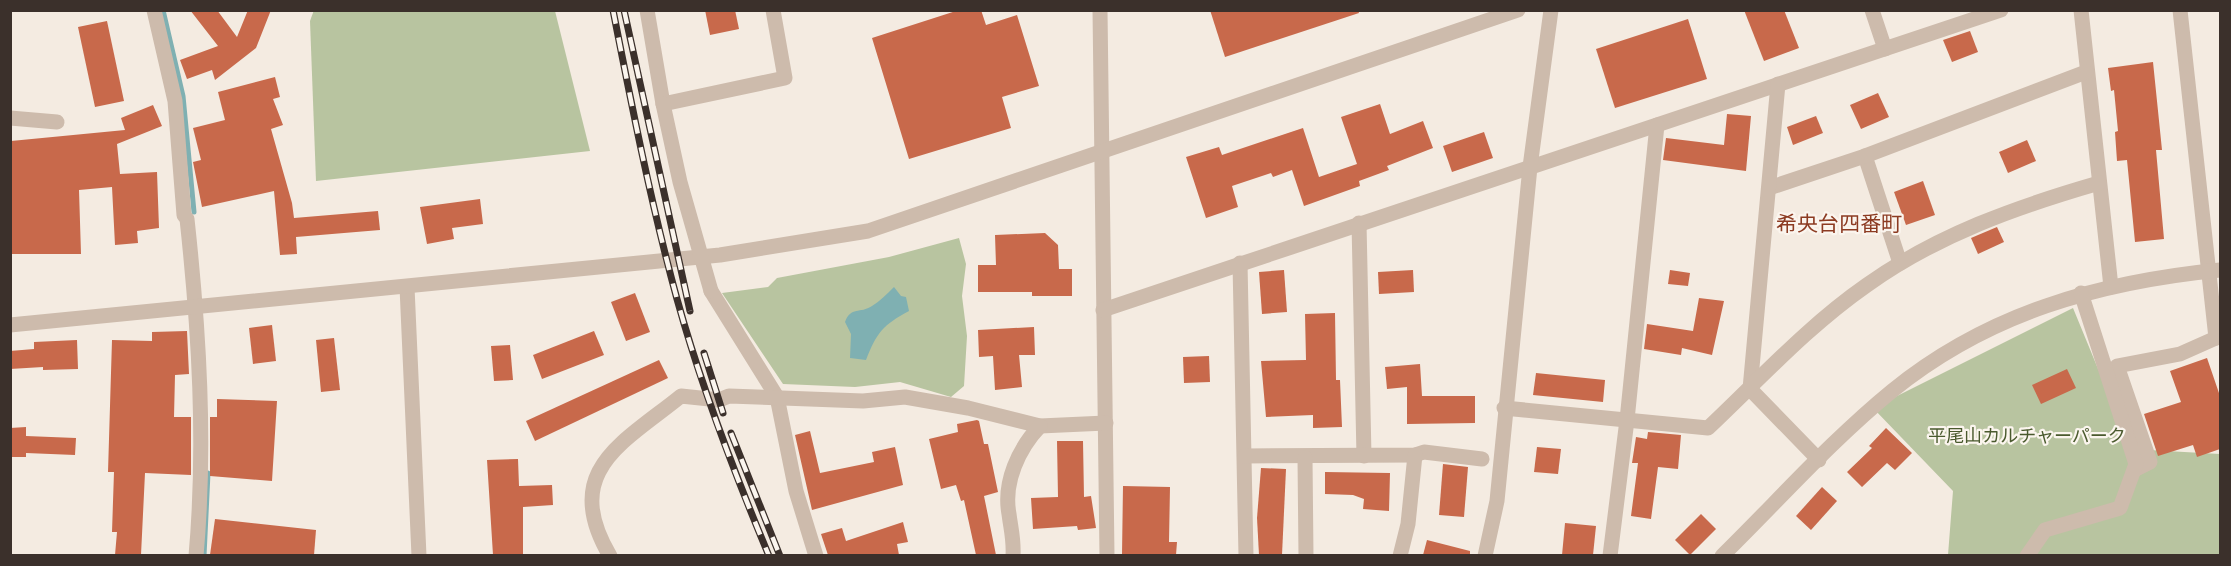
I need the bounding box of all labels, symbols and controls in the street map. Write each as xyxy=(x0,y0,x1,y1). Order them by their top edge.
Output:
district label: 希央台四番町 xyxy=(1776,212,1902,235)
park label: 平尾山カルチャーパーク xyxy=(1928,426,2126,446)

